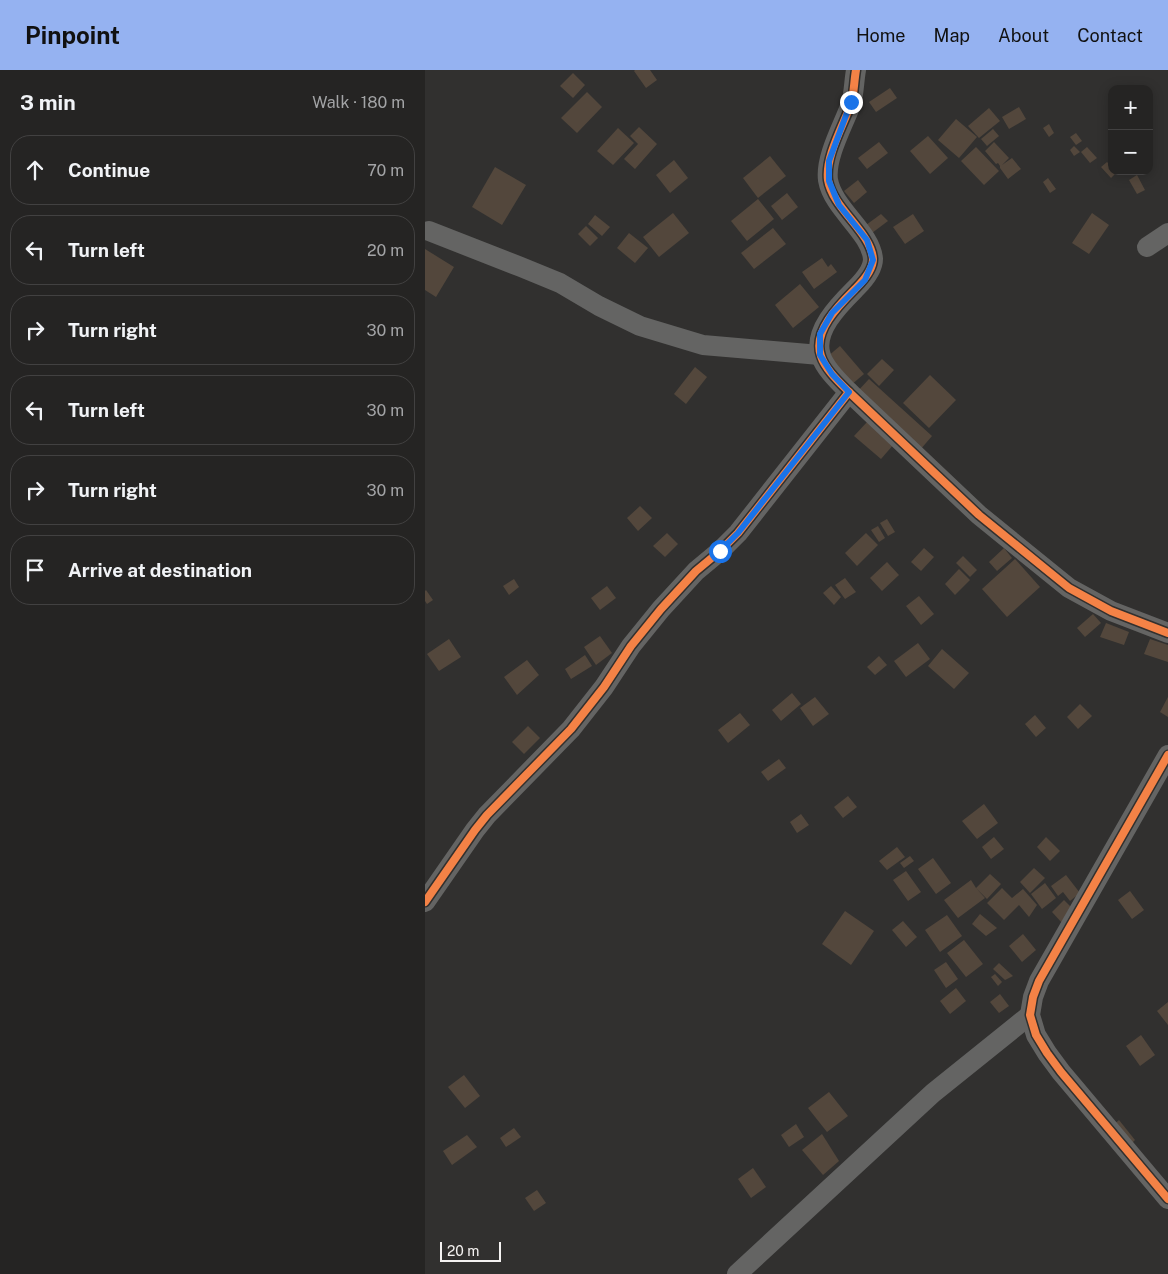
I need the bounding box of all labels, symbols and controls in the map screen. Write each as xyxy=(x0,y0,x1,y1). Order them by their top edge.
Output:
text: Pinpoint xyxy=(25,21,120,49)
text: Home xyxy=(856,25,906,46)
text: Map xyxy=(934,25,970,46)
text: About xyxy=(998,25,1049,46)
text: Contact xyxy=(1077,25,1143,46)
map controls xyxy=(1108,85,1153,175)
button: + xyxy=(1108,85,1153,130)
text: 3 min xyxy=(20,90,76,115)
route end xyxy=(840,91,863,114)
text: Walk · 180 m xyxy=(312,93,405,112)
button: − xyxy=(1108,130,1153,175)
icon: ahead xyxy=(21,156,49,184)
text: Continue xyxy=(68,159,150,181)
text: 70 m xyxy=(367,161,404,180)
icon: left xyxy=(21,236,49,264)
text: Turn left xyxy=(68,239,145,261)
text: 20 m xyxy=(367,241,404,260)
icon: right xyxy=(21,316,49,344)
text: Turn right xyxy=(68,319,157,341)
text: 30 m xyxy=(367,321,404,340)
icon: left xyxy=(21,396,49,424)
text: Turn left xyxy=(68,399,145,421)
text: 30 m xyxy=(367,401,404,420)
icon: right xyxy=(21,476,49,504)
text: Turn right xyxy=(68,479,157,501)
text: 30 m xyxy=(367,481,404,500)
route start xyxy=(709,540,732,563)
icon: arrive xyxy=(21,556,49,584)
text: Arrive at destination xyxy=(68,559,252,581)
scale bar xyxy=(440,1239,501,1262)
text: 20 m xyxy=(447,1243,479,1259)

